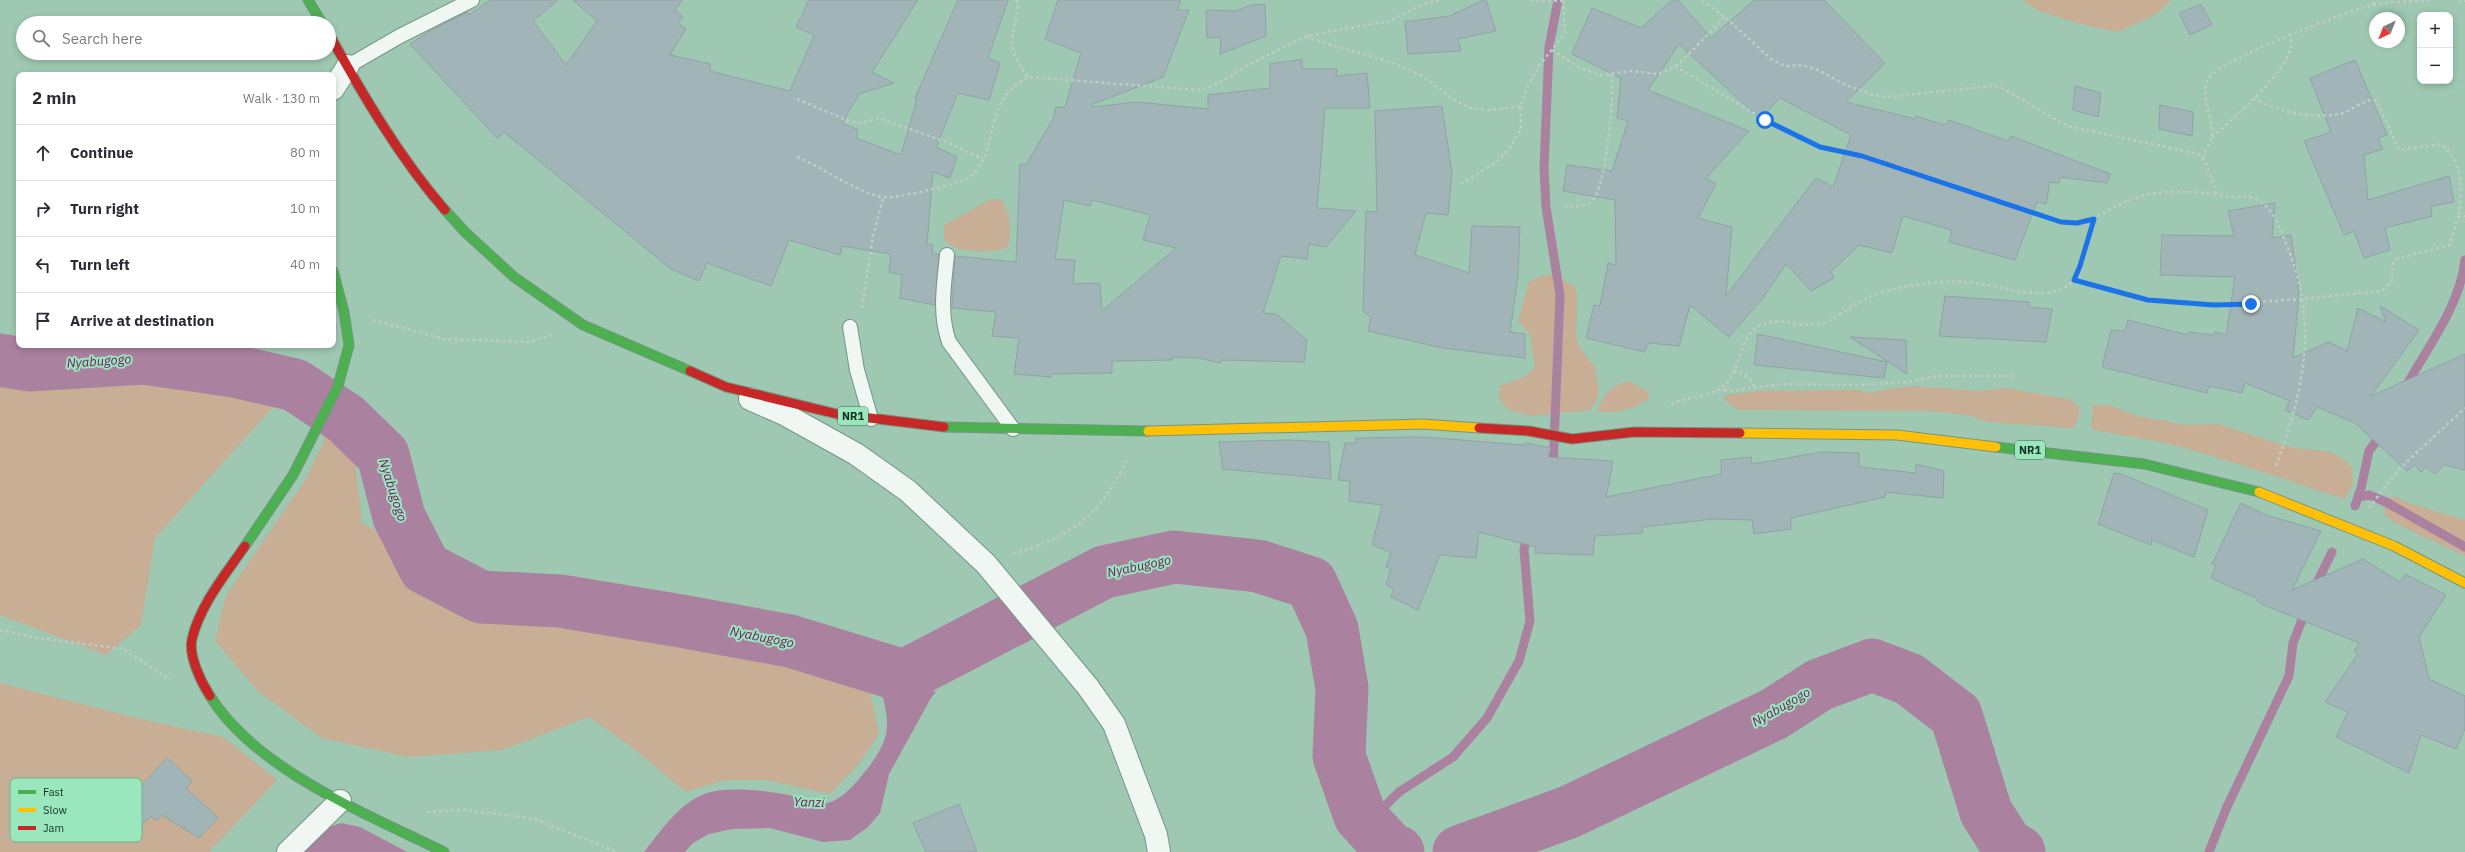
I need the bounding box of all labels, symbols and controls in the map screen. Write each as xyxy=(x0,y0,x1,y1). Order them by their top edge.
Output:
north arrow xyxy=(2369,12,2405,48)
map controls xyxy=(2417,12,2453,84)
button: + xyxy=(2417,12,2453,48)
search box xyxy=(16,16,336,60)
icon: search xyxy=(30,27,52,49)
text: Search here xyxy=(62,29,142,48)
button: − xyxy=(2417,48,2453,84)
text: 2 min xyxy=(32,87,76,109)
text: Walk · 130 m xyxy=(243,90,320,107)
route start xyxy=(1756,111,1774,129)
icon: ahead xyxy=(32,142,54,164)
text: Continue xyxy=(70,143,134,162)
text: 80 m xyxy=(290,144,320,161)
icon: right xyxy=(32,198,54,220)
text: Turn right xyxy=(70,199,139,218)
text: 10 m xyxy=(290,200,320,217)
icon: left xyxy=(32,254,54,276)
text: Turn left xyxy=(70,255,130,274)
text: 40 m xyxy=(290,256,320,273)
route end xyxy=(2242,295,2260,313)
icon: arrive xyxy=(32,310,54,332)
text: Arrive at destination xyxy=(70,311,214,330)
water label: Nyabugogo xyxy=(66,350,132,372)
road number: NR1 xyxy=(838,407,868,425)
road number: NR1 xyxy=(2015,441,2045,459)
water label: Nyabugogo xyxy=(375,457,411,523)
water label: Nyabugogo xyxy=(1105,551,1173,581)
water label: Nyabugogo xyxy=(729,622,795,652)
water label: Nyabugogo xyxy=(1749,683,1813,731)
legend xyxy=(10,778,142,842)
text: Fast xyxy=(43,785,64,799)
water label: Yanzi xyxy=(793,793,825,811)
text: Slow xyxy=(43,803,67,817)
text: Jam xyxy=(43,821,64,835)

